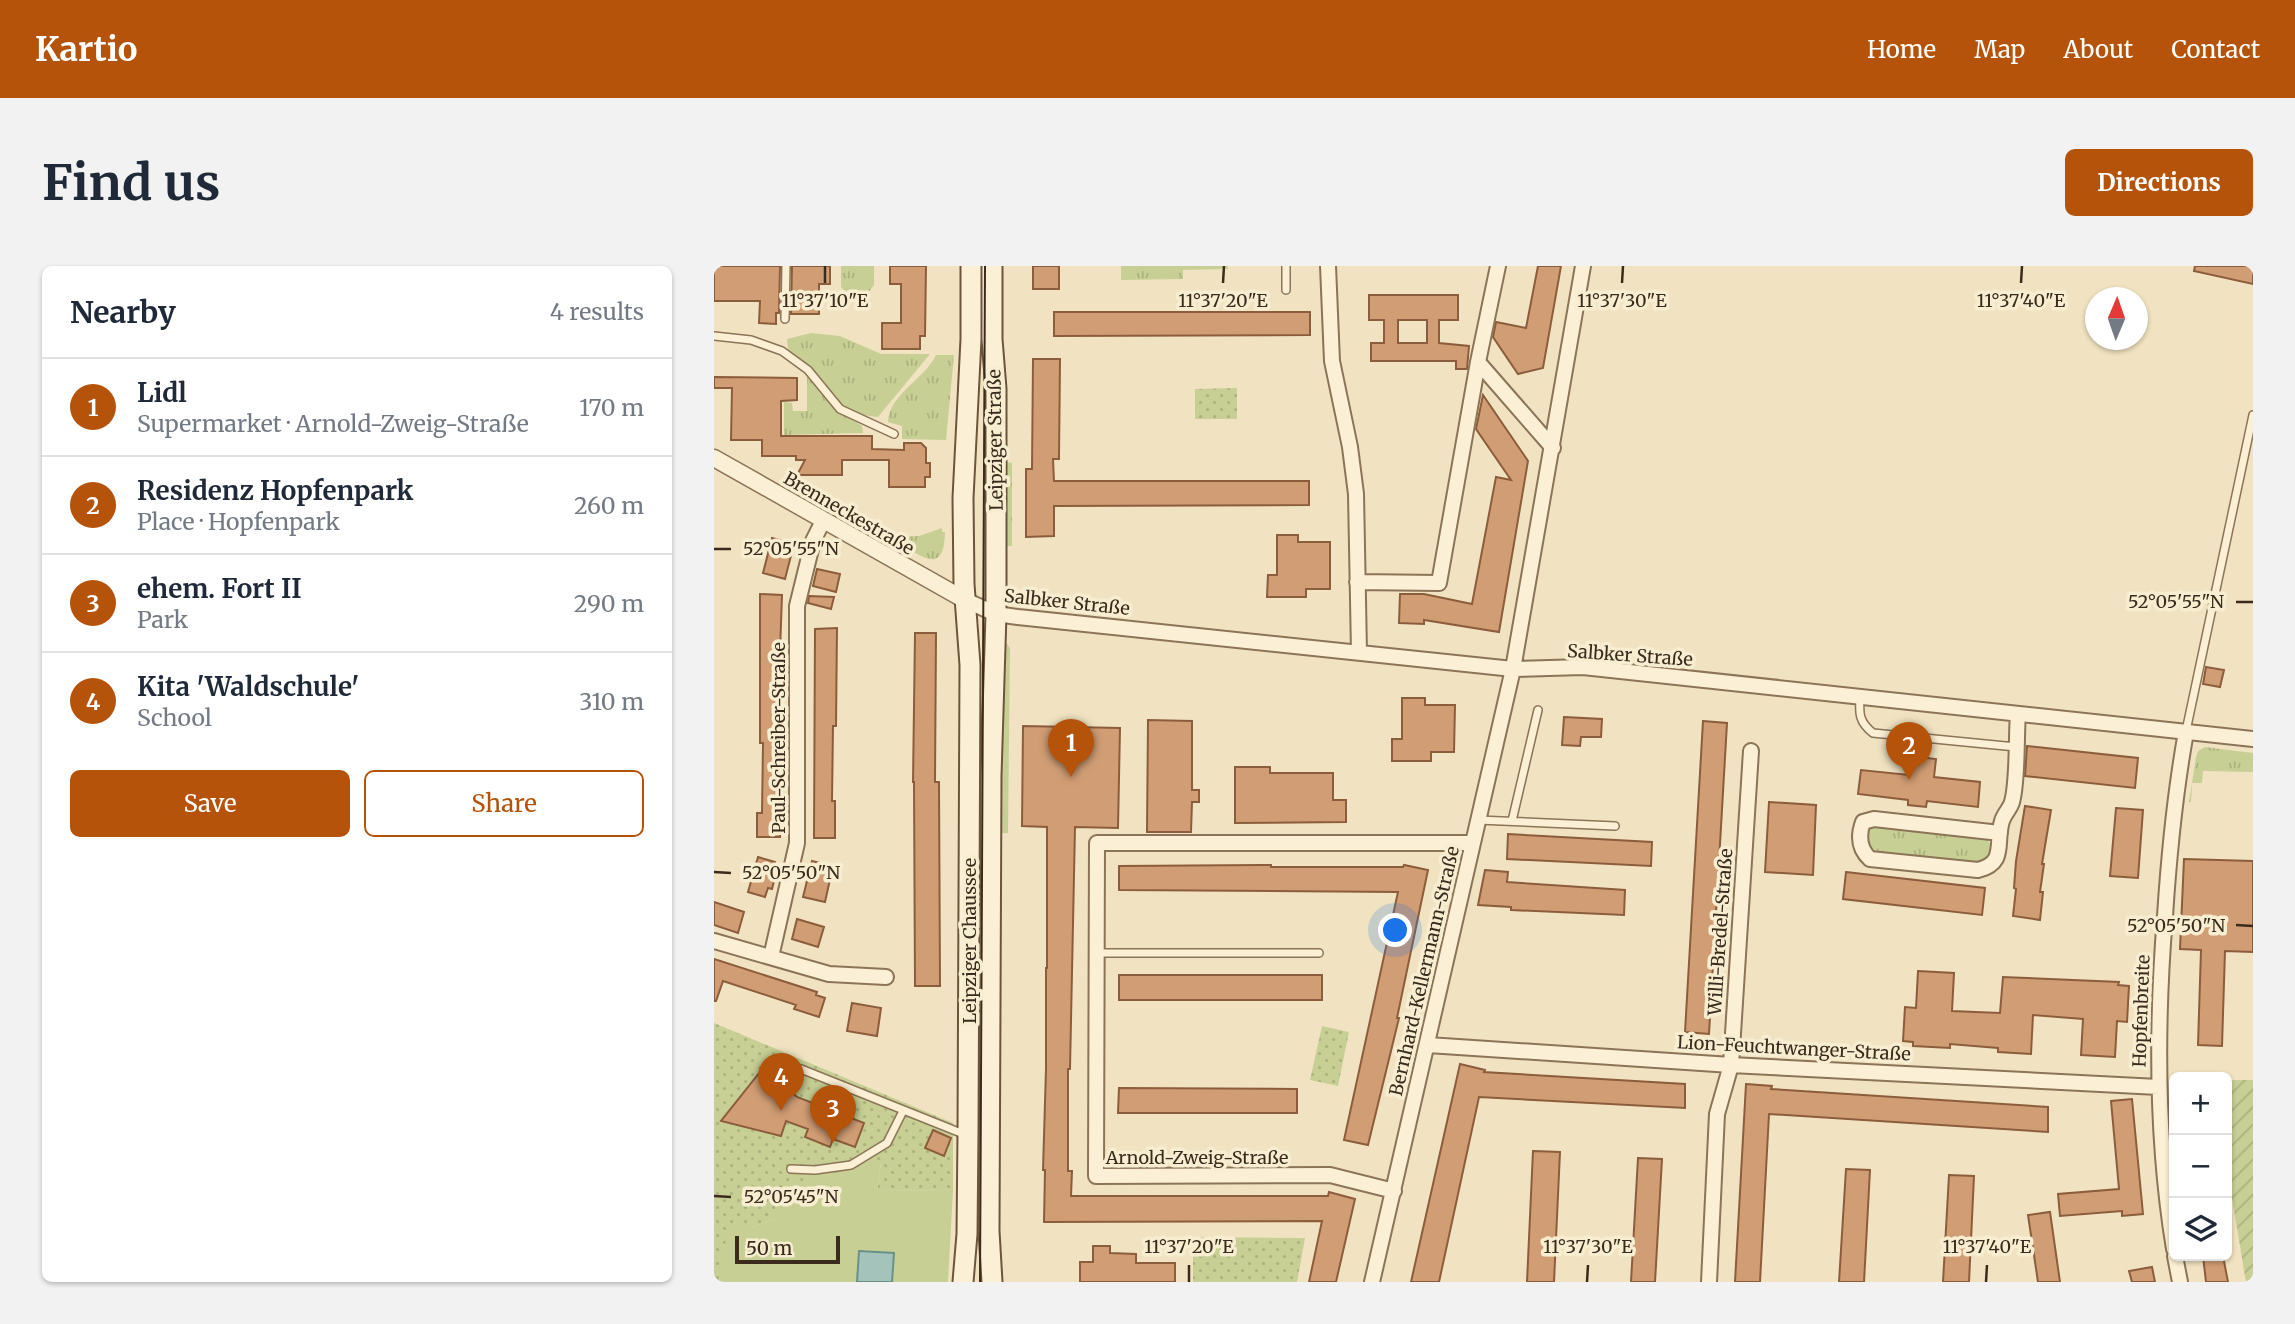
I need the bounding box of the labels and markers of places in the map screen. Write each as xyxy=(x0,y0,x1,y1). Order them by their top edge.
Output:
pin: 1 xyxy=(1048,719,1094,777)
pin: 2 xyxy=(1886,722,1932,780)
pin: 4 xyxy=(758,1053,804,1111)
pin: 3 xyxy=(810,1085,856,1143)

